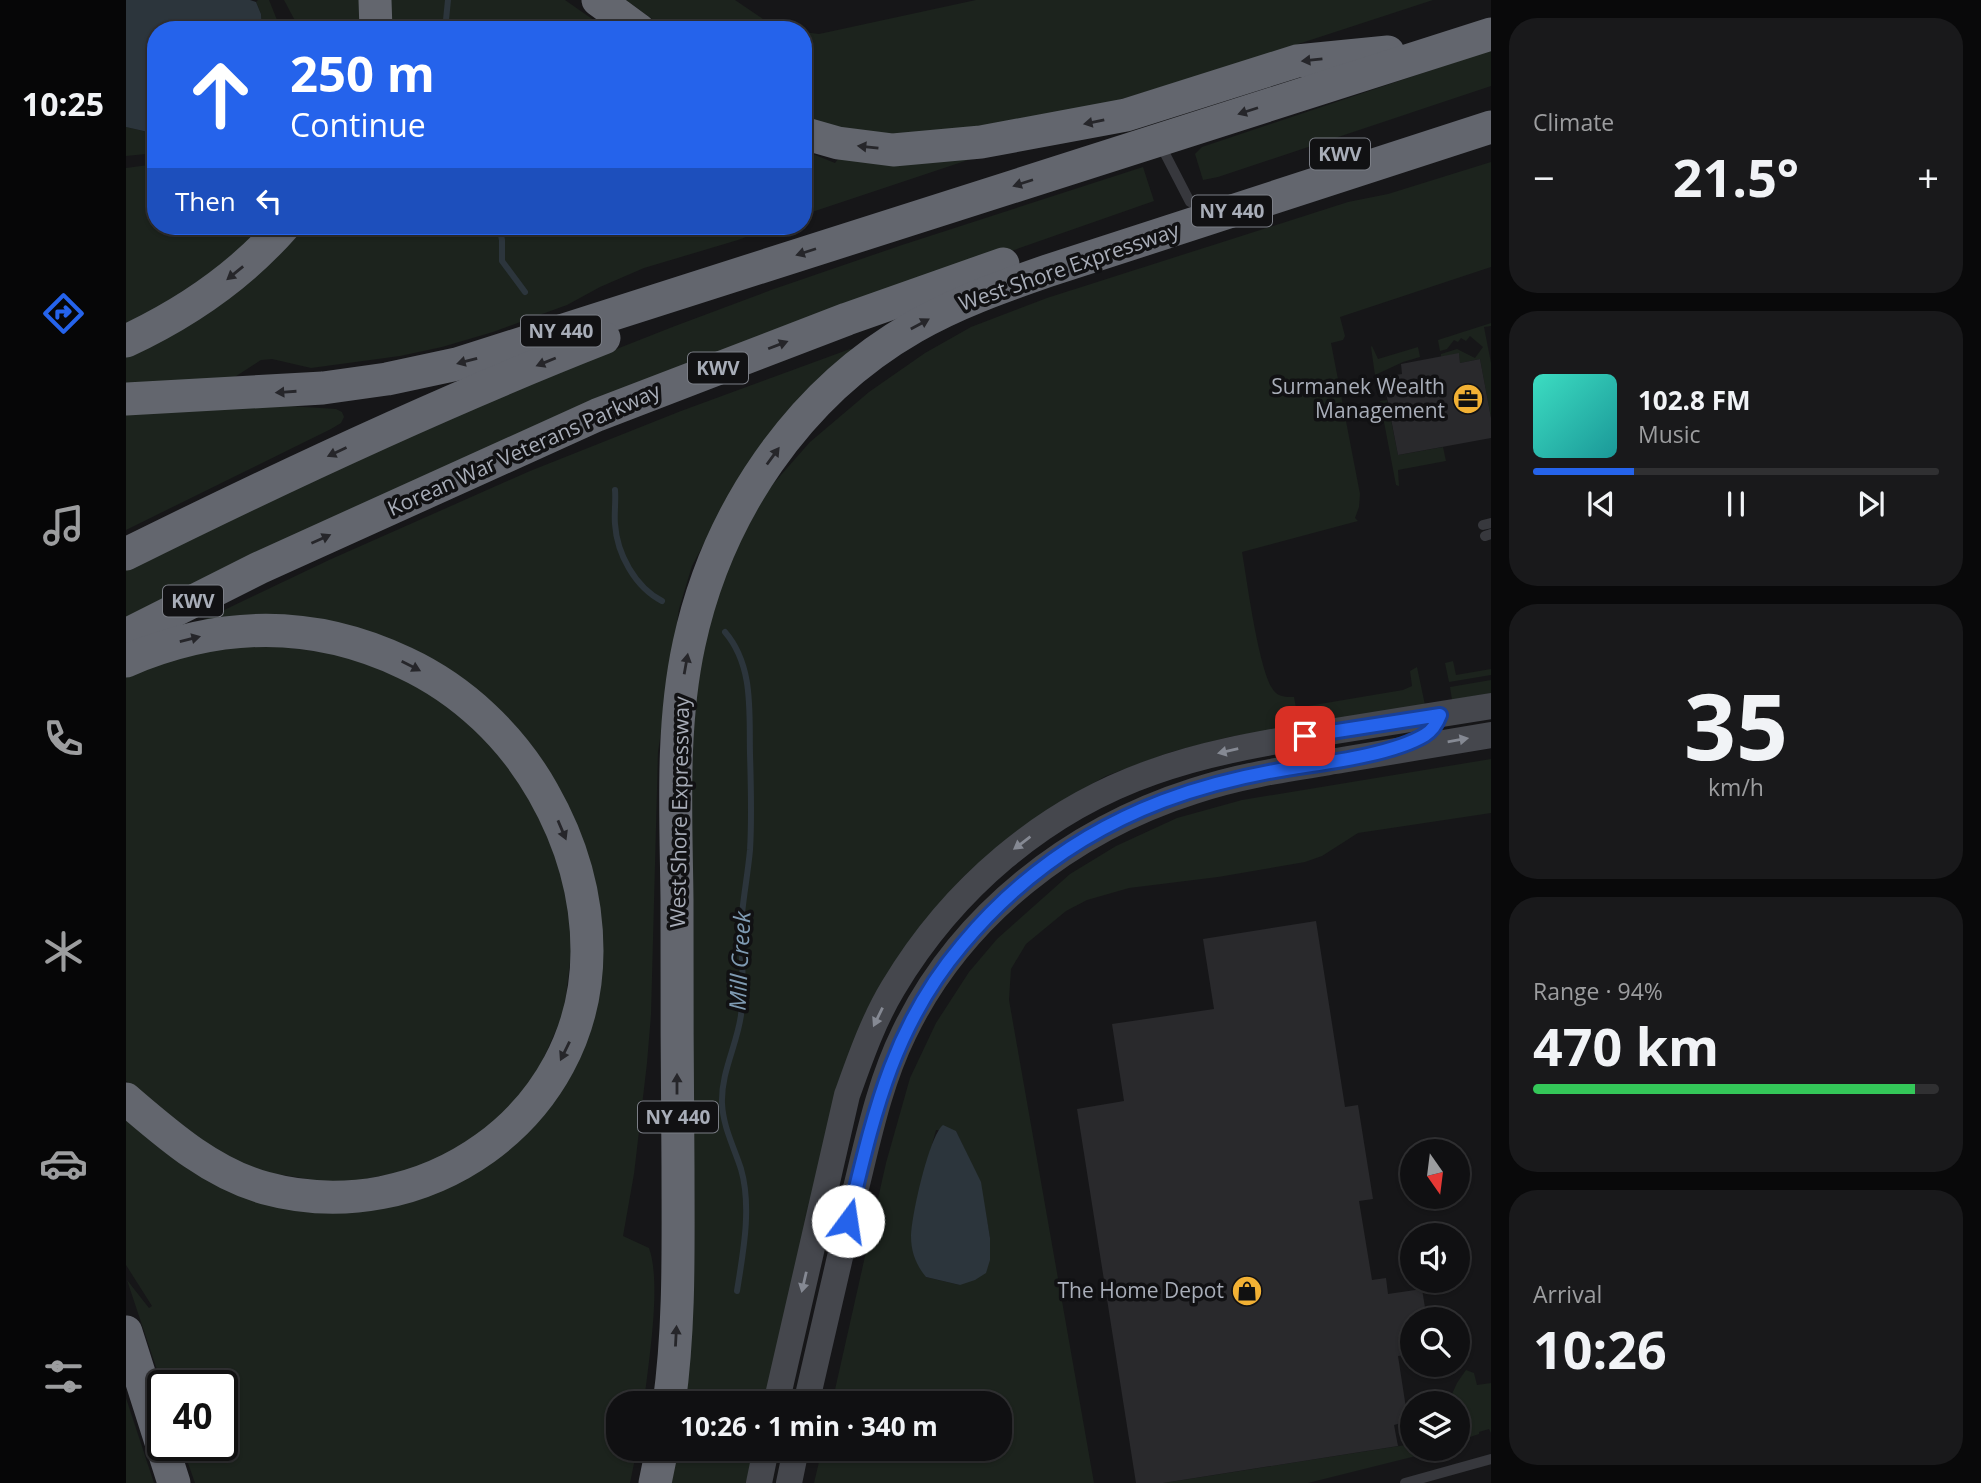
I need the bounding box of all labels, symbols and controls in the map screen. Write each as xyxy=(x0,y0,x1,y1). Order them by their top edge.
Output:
text: 250 m xyxy=(290,40,435,106)
icon: ahead xyxy=(175,49,266,140)
one-way arrow xyxy=(1301,54,1323,65)
text: 10:25 xyxy=(22,82,104,125)
text: Continue xyxy=(290,103,426,146)
one-way arrow xyxy=(1237,106,1258,117)
text: Climate xyxy=(1533,106,1614,138)
one-way arrow xyxy=(1083,117,1105,128)
road number: KWV xyxy=(1310,138,1370,170)
text: 21.5° xyxy=(1673,141,1799,212)
one-way arrow xyxy=(857,142,879,153)
text: − xyxy=(1533,151,1555,203)
text: + xyxy=(1917,151,1939,203)
one-way arrow xyxy=(1012,178,1033,189)
icon: left xyxy=(250,182,288,220)
text: Then xyxy=(175,183,236,219)
road number: NY 440 xyxy=(1192,196,1272,226)
street label: West Shore Expressway xyxy=(955,215,1183,317)
one-way arrow xyxy=(796,247,817,257)
one-way arrow xyxy=(227,265,244,280)
icon: directions xyxy=(39,289,88,338)
road number: NY 440 xyxy=(521,316,601,346)
one-way arrow xyxy=(910,318,930,330)
one-way arrow xyxy=(768,339,789,350)
road number: KWV xyxy=(688,352,748,384)
one-way arrow xyxy=(456,356,478,367)
one-way arrow xyxy=(535,356,556,367)
place label: Surmanek Wealth Management xyxy=(1271,372,1445,424)
street label: Korean War Veterans Parkway xyxy=(383,376,665,522)
office icon: Surmanek Wealth Management xyxy=(1451,382,1485,416)
text: 102.8 FM xyxy=(1638,382,1750,418)
one-way arrow xyxy=(275,386,297,397)
text: Music xyxy=(1638,418,1701,450)
one-way arrow xyxy=(327,446,347,458)
one-way arrow xyxy=(765,447,779,465)
icon: previous xyxy=(1582,485,1620,523)
icon: pause xyxy=(1717,485,1755,523)
icon: next xyxy=(1852,485,1890,523)
icon: music xyxy=(39,501,88,550)
one-way arrow xyxy=(311,533,331,545)
road number: KWV xyxy=(163,586,223,616)
one-way arrow xyxy=(180,633,202,644)
one-way arrow xyxy=(681,653,692,675)
one-way arrow xyxy=(401,660,421,672)
text: 35 xyxy=(1684,663,1788,787)
street label: West Shore Expressway xyxy=(663,696,695,928)
pin xyxy=(1275,706,1335,766)
icon: phone xyxy=(39,714,88,763)
icon: arrive xyxy=(1286,717,1324,755)
one-way arrow xyxy=(1447,734,1469,745)
one-way arrow xyxy=(1217,745,1239,756)
text: km/h xyxy=(1708,771,1764,803)
one-way arrow xyxy=(556,820,568,840)
one-way arrow xyxy=(1013,835,1031,849)
water label: Mill Creek xyxy=(720,910,758,1011)
icon: climate xyxy=(39,927,88,976)
text: Range · 94% xyxy=(1533,975,1663,1007)
one-way arrow xyxy=(873,1007,884,1027)
text: 470 km xyxy=(1533,1010,1719,1081)
one-way arrow xyxy=(559,1041,570,1061)
one-way arrow xyxy=(671,1072,683,1094)
road number: NY 440 xyxy=(638,1102,718,1133)
icon: car xyxy=(39,1139,88,1188)
north arrow xyxy=(1400,1139,1470,1209)
map controls xyxy=(1400,1139,1470,1461)
position arrow xyxy=(811,1184,885,1258)
button: sound xyxy=(1400,1223,1470,1293)
one-way arrow xyxy=(798,1271,809,1293)
shop icon: The Home Depot xyxy=(1230,1274,1264,1308)
place label: The Home Depot xyxy=(1058,1276,1224,1304)
text: Arrival xyxy=(1533,1278,1602,1310)
button: search xyxy=(1400,1307,1470,1377)
text: 10:26 xyxy=(1533,1313,1667,1384)
one-way arrow xyxy=(670,1324,681,1346)
icon: filters xyxy=(39,1352,88,1401)
speed limit sign: 40 xyxy=(147,1370,238,1461)
button: layers xyxy=(1400,1391,1470,1461)
text: 10:26 · 1 min · 340 m xyxy=(680,1408,938,1444)

